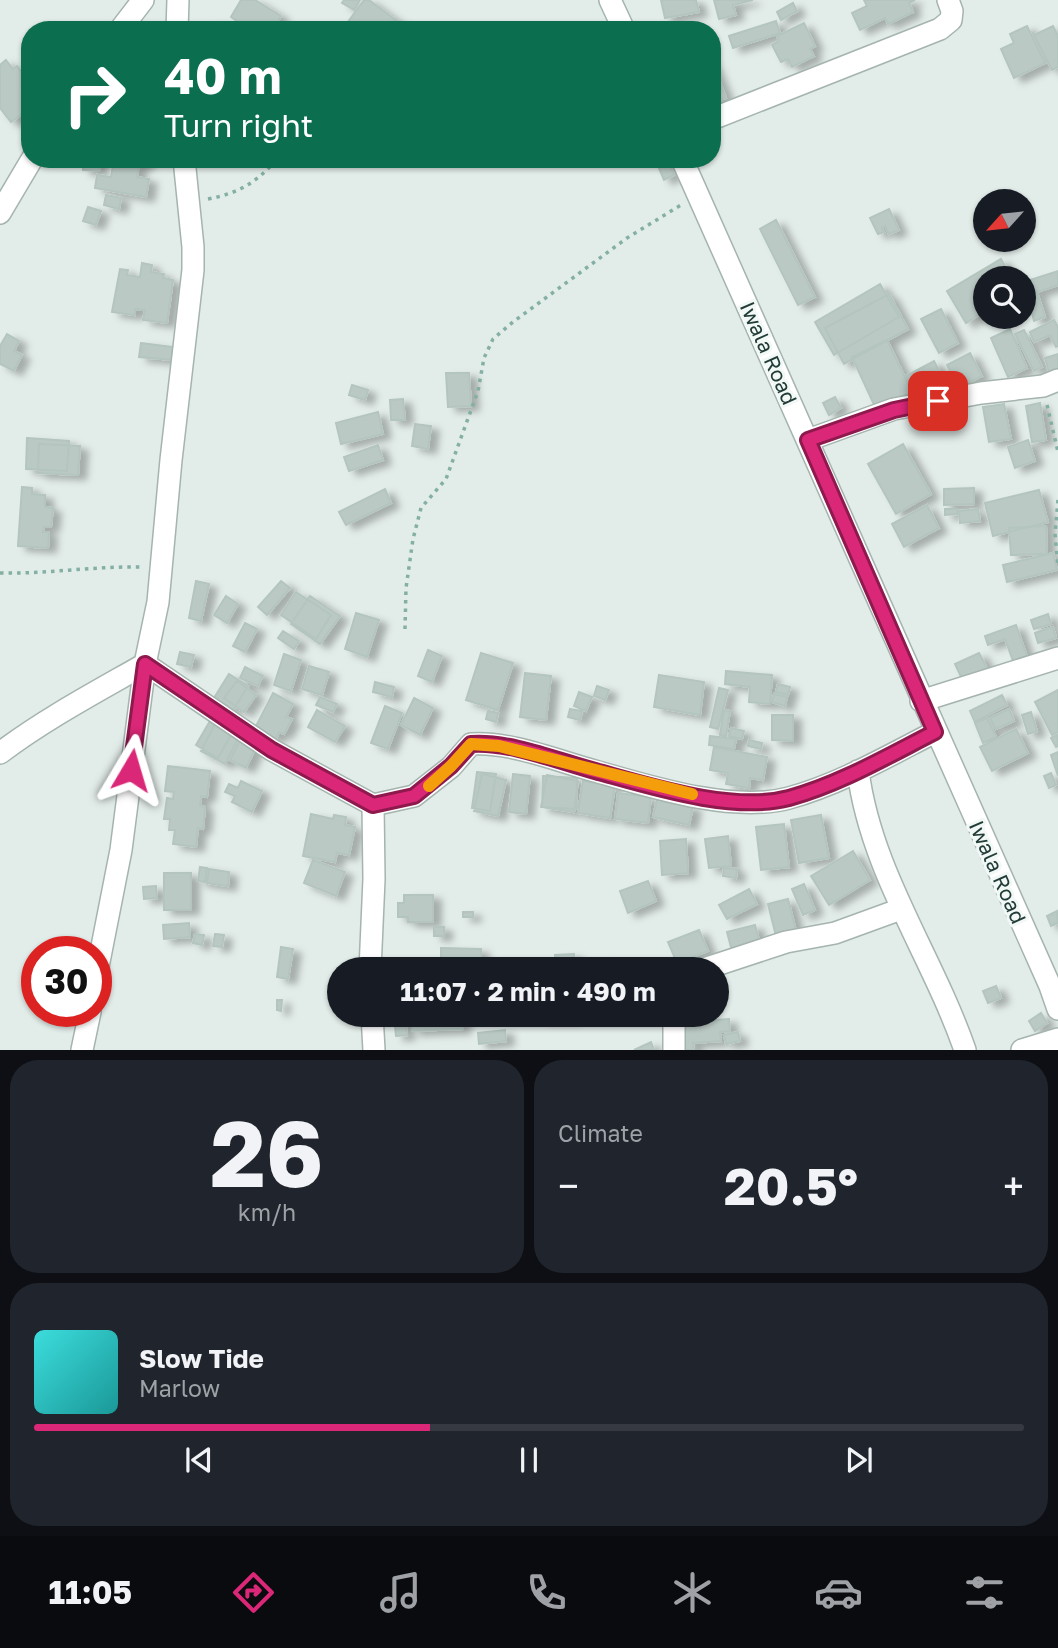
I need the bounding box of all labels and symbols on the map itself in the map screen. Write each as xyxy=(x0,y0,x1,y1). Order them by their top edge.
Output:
north arrow xyxy=(973,189,1036,252)
street label: Iwala Road xyxy=(735,297,803,409)
pin xyxy=(908,371,968,431)
position arrow xyxy=(94,733,168,807)
street label: Iwala Road xyxy=(964,816,1032,928)
speed limit sign: 30 xyxy=(21,936,112,1027)

